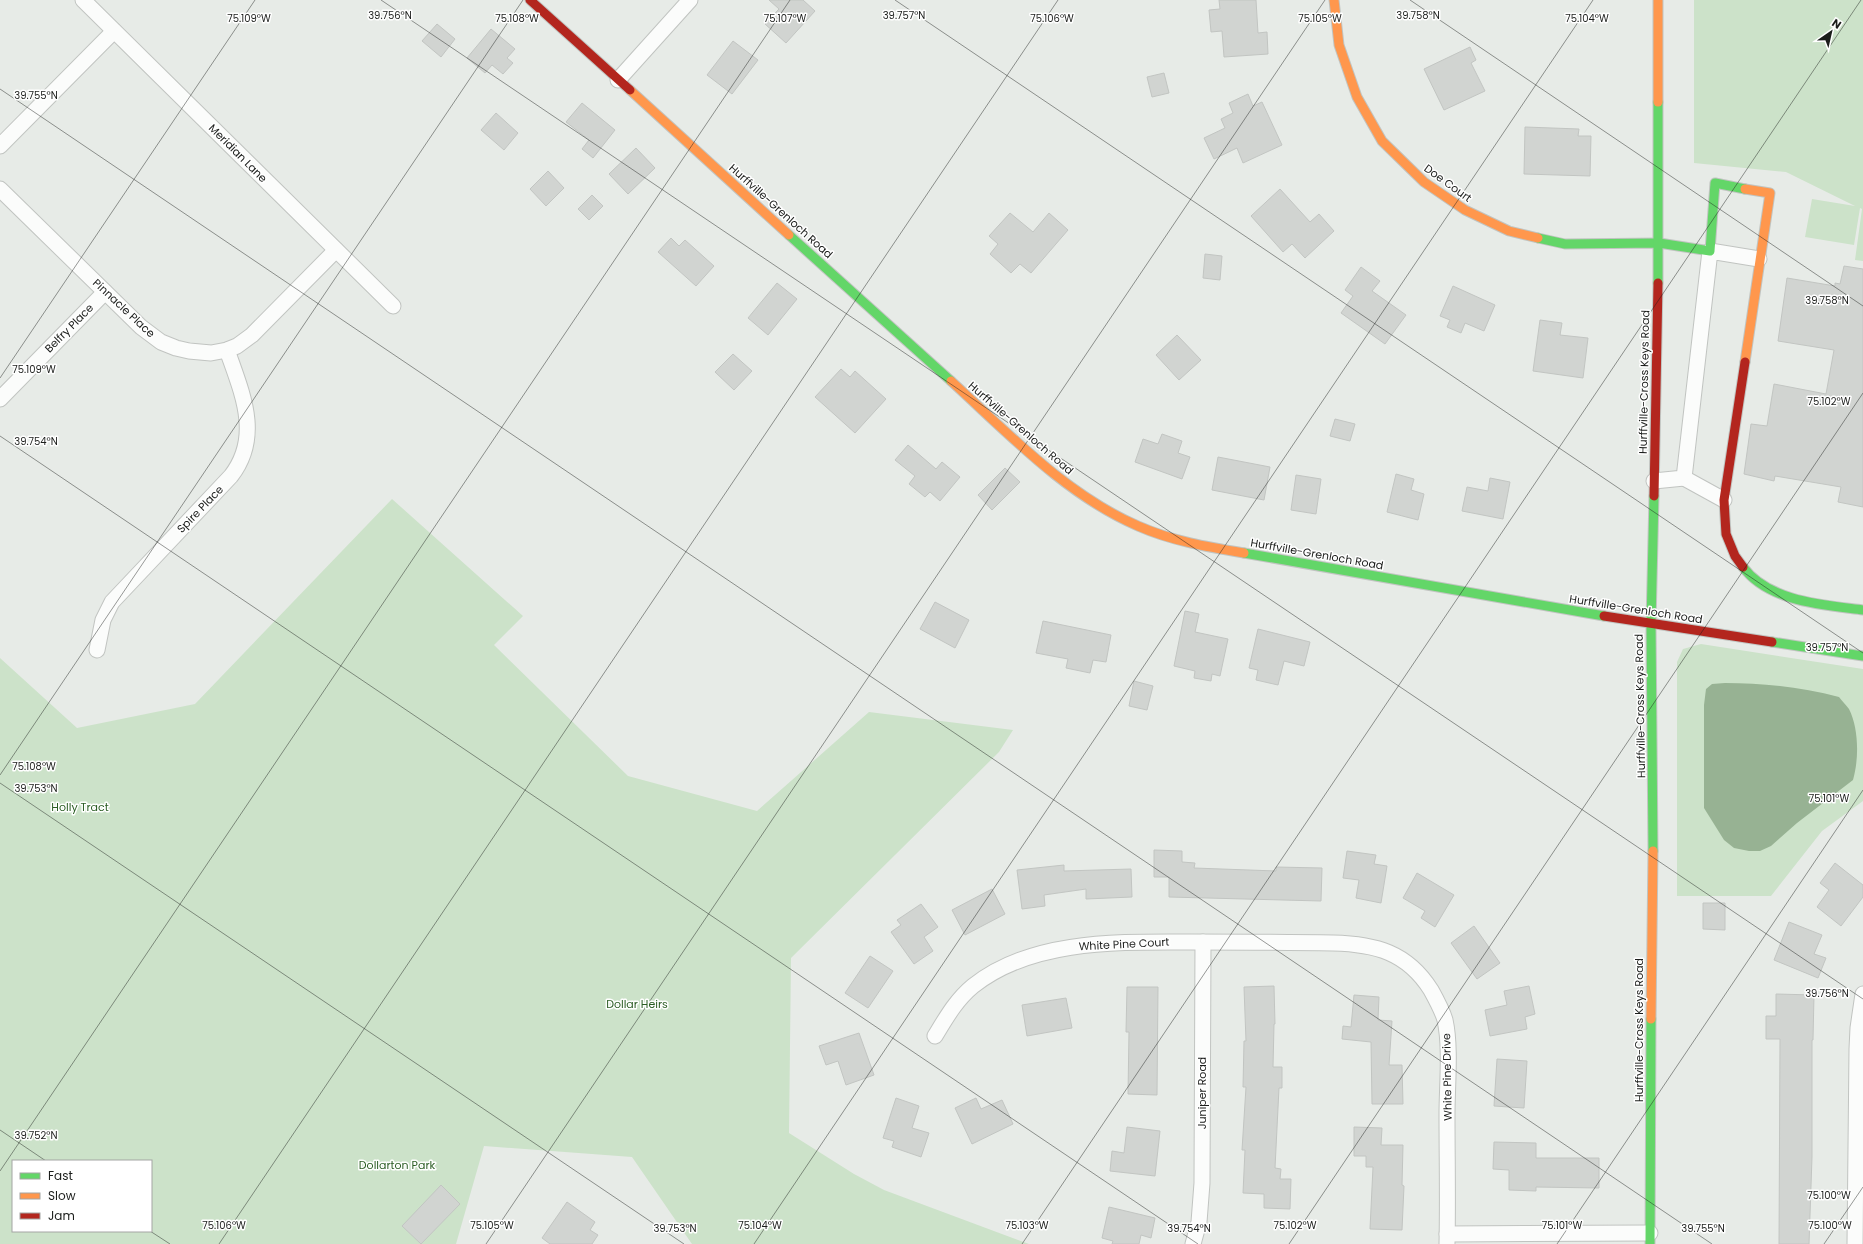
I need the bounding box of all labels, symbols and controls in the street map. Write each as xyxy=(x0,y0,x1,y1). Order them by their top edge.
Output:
text: 39.756°N xyxy=(368,8,412,23)
text: 39.757°N xyxy=(883,8,925,23)
text: 39.758°N xyxy=(1396,8,1440,23)
text: 75.109°W xyxy=(227,11,271,26)
text: 75.108°W xyxy=(495,11,539,26)
text: 75.107°W xyxy=(764,11,807,26)
text: 75.106°W xyxy=(1030,11,1074,26)
text: 75.105°W xyxy=(1298,11,1342,26)
text: 75.104°W xyxy=(1565,11,1609,26)
north arrow xyxy=(1811,12,1851,52)
text: N xyxy=(1829,15,1844,33)
text: 39.755°N xyxy=(14,88,58,103)
street label: Meridian Lane xyxy=(205,120,271,186)
street label: Hurffville-Grenloch Road xyxy=(726,160,836,262)
street label: Doe Court xyxy=(1421,160,1475,206)
street label: Pinnacle Place xyxy=(89,275,159,341)
text: 39.758°N xyxy=(1805,293,1849,308)
street label: Belfry Place xyxy=(41,300,97,356)
street label: Hurffville-Cross Keys Road xyxy=(1635,310,1653,454)
text: 75.109°W xyxy=(12,362,56,377)
street label: Hurffville-Grenloch Road xyxy=(965,378,1077,478)
text: 75.102°W xyxy=(1808,394,1851,409)
text: 39.754°N xyxy=(14,434,58,449)
street label: Spire Place xyxy=(173,482,227,536)
street label: Hurffville-Grenloch Road xyxy=(1249,534,1385,574)
street label: Hurffville-Grenloch Road xyxy=(1568,591,1704,627)
street label: Hurffville-Cross Keys Road xyxy=(1631,634,1649,778)
text: 39.757°N xyxy=(1806,640,1848,655)
text: 75.108°W xyxy=(12,759,56,774)
text: 39.753°N xyxy=(14,781,58,796)
text: 75.101°W xyxy=(1809,791,1849,806)
park label: Holly Tract xyxy=(51,799,109,815)
street label: White Pine Court xyxy=(1078,934,1170,954)
street label: Hurffville-Cross Keys Road xyxy=(1631,958,1647,1102)
text: 39.756°N xyxy=(1805,986,1849,1001)
park label: Dollar Heirs xyxy=(606,996,668,1012)
street label: White Pine Drive xyxy=(1438,1033,1456,1121)
street label: Juniper Road xyxy=(1194,1057,1210,1129)
text: 39.752°N xyxy=(15,1128,57,1143)
park label: Dollarton Park xyxy=(359,1157,436,1173)
legend xyxy=(12,1160,152,1232)
text: Fast xyxy=(48,1167,73,1184)
text: Slow xyxy=(48,1187,76,1204)
text: 75.100°W xyxy=(1807,1188,1851,1203)
text: Jam xyxy=(48,1207,75,1224)
text: 75.106°W xyxy=(202,1218,246,1233)
text: 75.105°W xyxy=(470,1218,514,1233)
text: 75.104°W xyxy=(738,1218,782,1233)
text: 75.103°W xyxy=(1005,1218,1049,1233)
text: 75.102°W xyxy=(1274,1218,1317,1233)
text: 75.101°W xyxy=(1542,1218,1582,1233)
text: 75.100°W xyxy=(1808,1218,1852,1233)
text: 39.753°N xyxy=(653,1221,697,1236)
text: 39.754°N xyxy=(1167,1221,1211,1236)
text: 39.755°N xyxy=(1681,1221,1725,1236)

